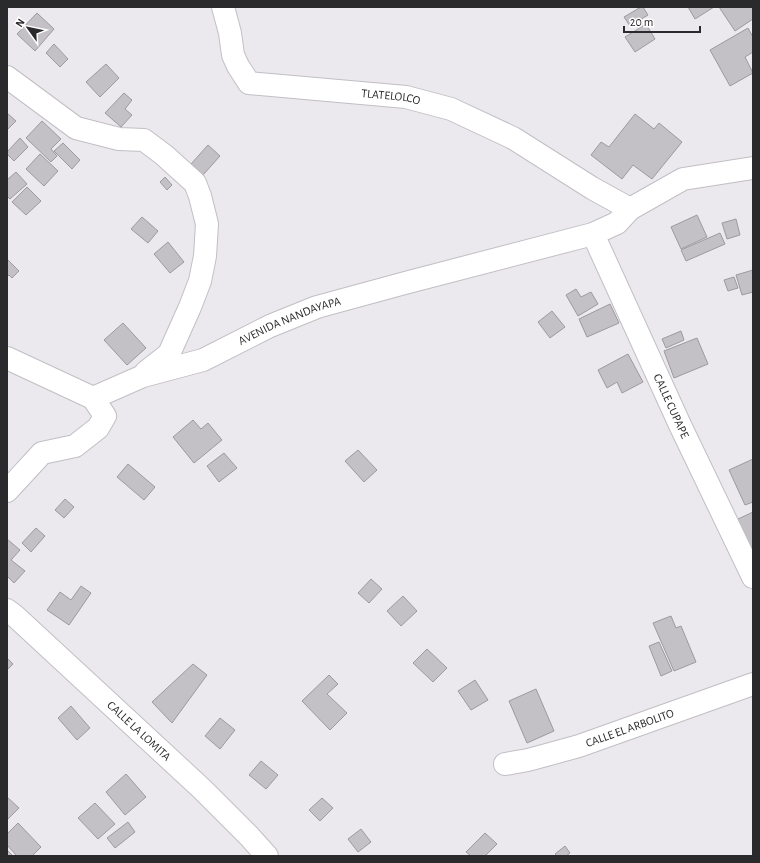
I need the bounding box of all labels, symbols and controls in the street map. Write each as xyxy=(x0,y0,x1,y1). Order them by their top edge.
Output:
north arrow xyxy=(8,8,48,48)
scale bar xyxy=(624,8,700,34)
text: 20 m xyxy=(630,16,653,28)
text: N xyxy=(13,17,27,29)
street label: TLATELOLCO xyxy=(361,87,422,107)
street label: AVENIDA NANDAYAPA xyxy=(236,295,342,347)
street label: CALLE CUPAPE xyxy=(652,372,691,440)
street label: CALLE LA LOMITA xyxy=(105,699,173,763)
street label: CALLE EL ARBOLITO xyxy=(584,707,676,749)

